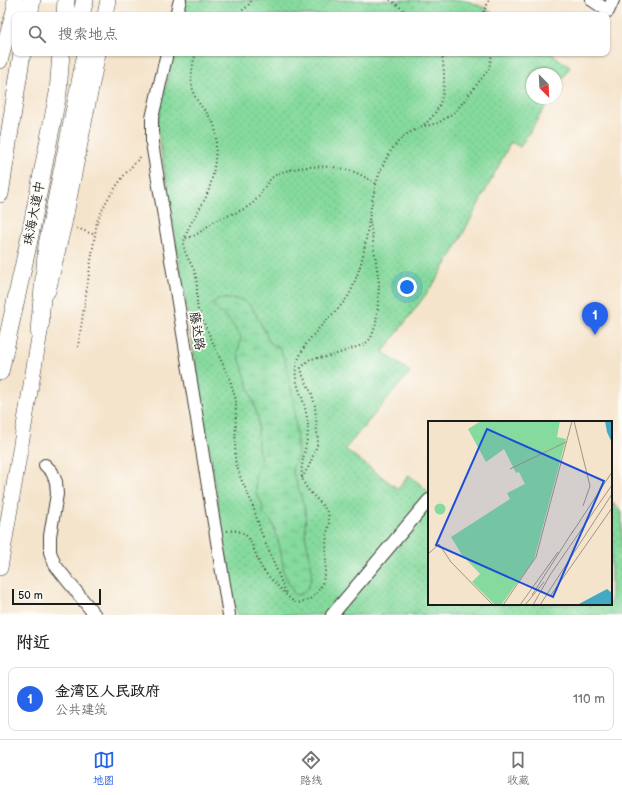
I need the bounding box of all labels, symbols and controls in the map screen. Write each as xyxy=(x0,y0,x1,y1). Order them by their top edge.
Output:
search box xyxy=(12,12,610,56)
icon: search xyxy=(26,23,48,45)
text: 搜索地点 xyxy=(58,25,118,44)
north arrow xyxy=(526,68,562,104)
street label: 珠海大道中 xyxy=(20,180,48,246)
your location xyxy=(397,277,417,297)
pin: 1 xyxy=(582,302,608,335)
street label: 藤达路 xyxy=(186,310,208,352)
inset map xyxy=(428,421,612,605)
scale bar xyxy=(12,587,101,606)
text: 50 m xyxy=(18,589,43,602)
text: 附近 xyxy=(16,633,50,653)
text: 金湾区人民政府 xyxy=(55,682,160,701)
text: 1 xyxy=(27,691,33,707)
text: 110 m xyxy=(573,691,605,707)
text: 公共建筑 xyxy=(55,702,107,718)
tab: 地图 xyxy=(93,749,115,787)
tab: 路线 xyxy=(300,749,322,787)
tab: 收藏 xyxy=(507,749,529,787)

